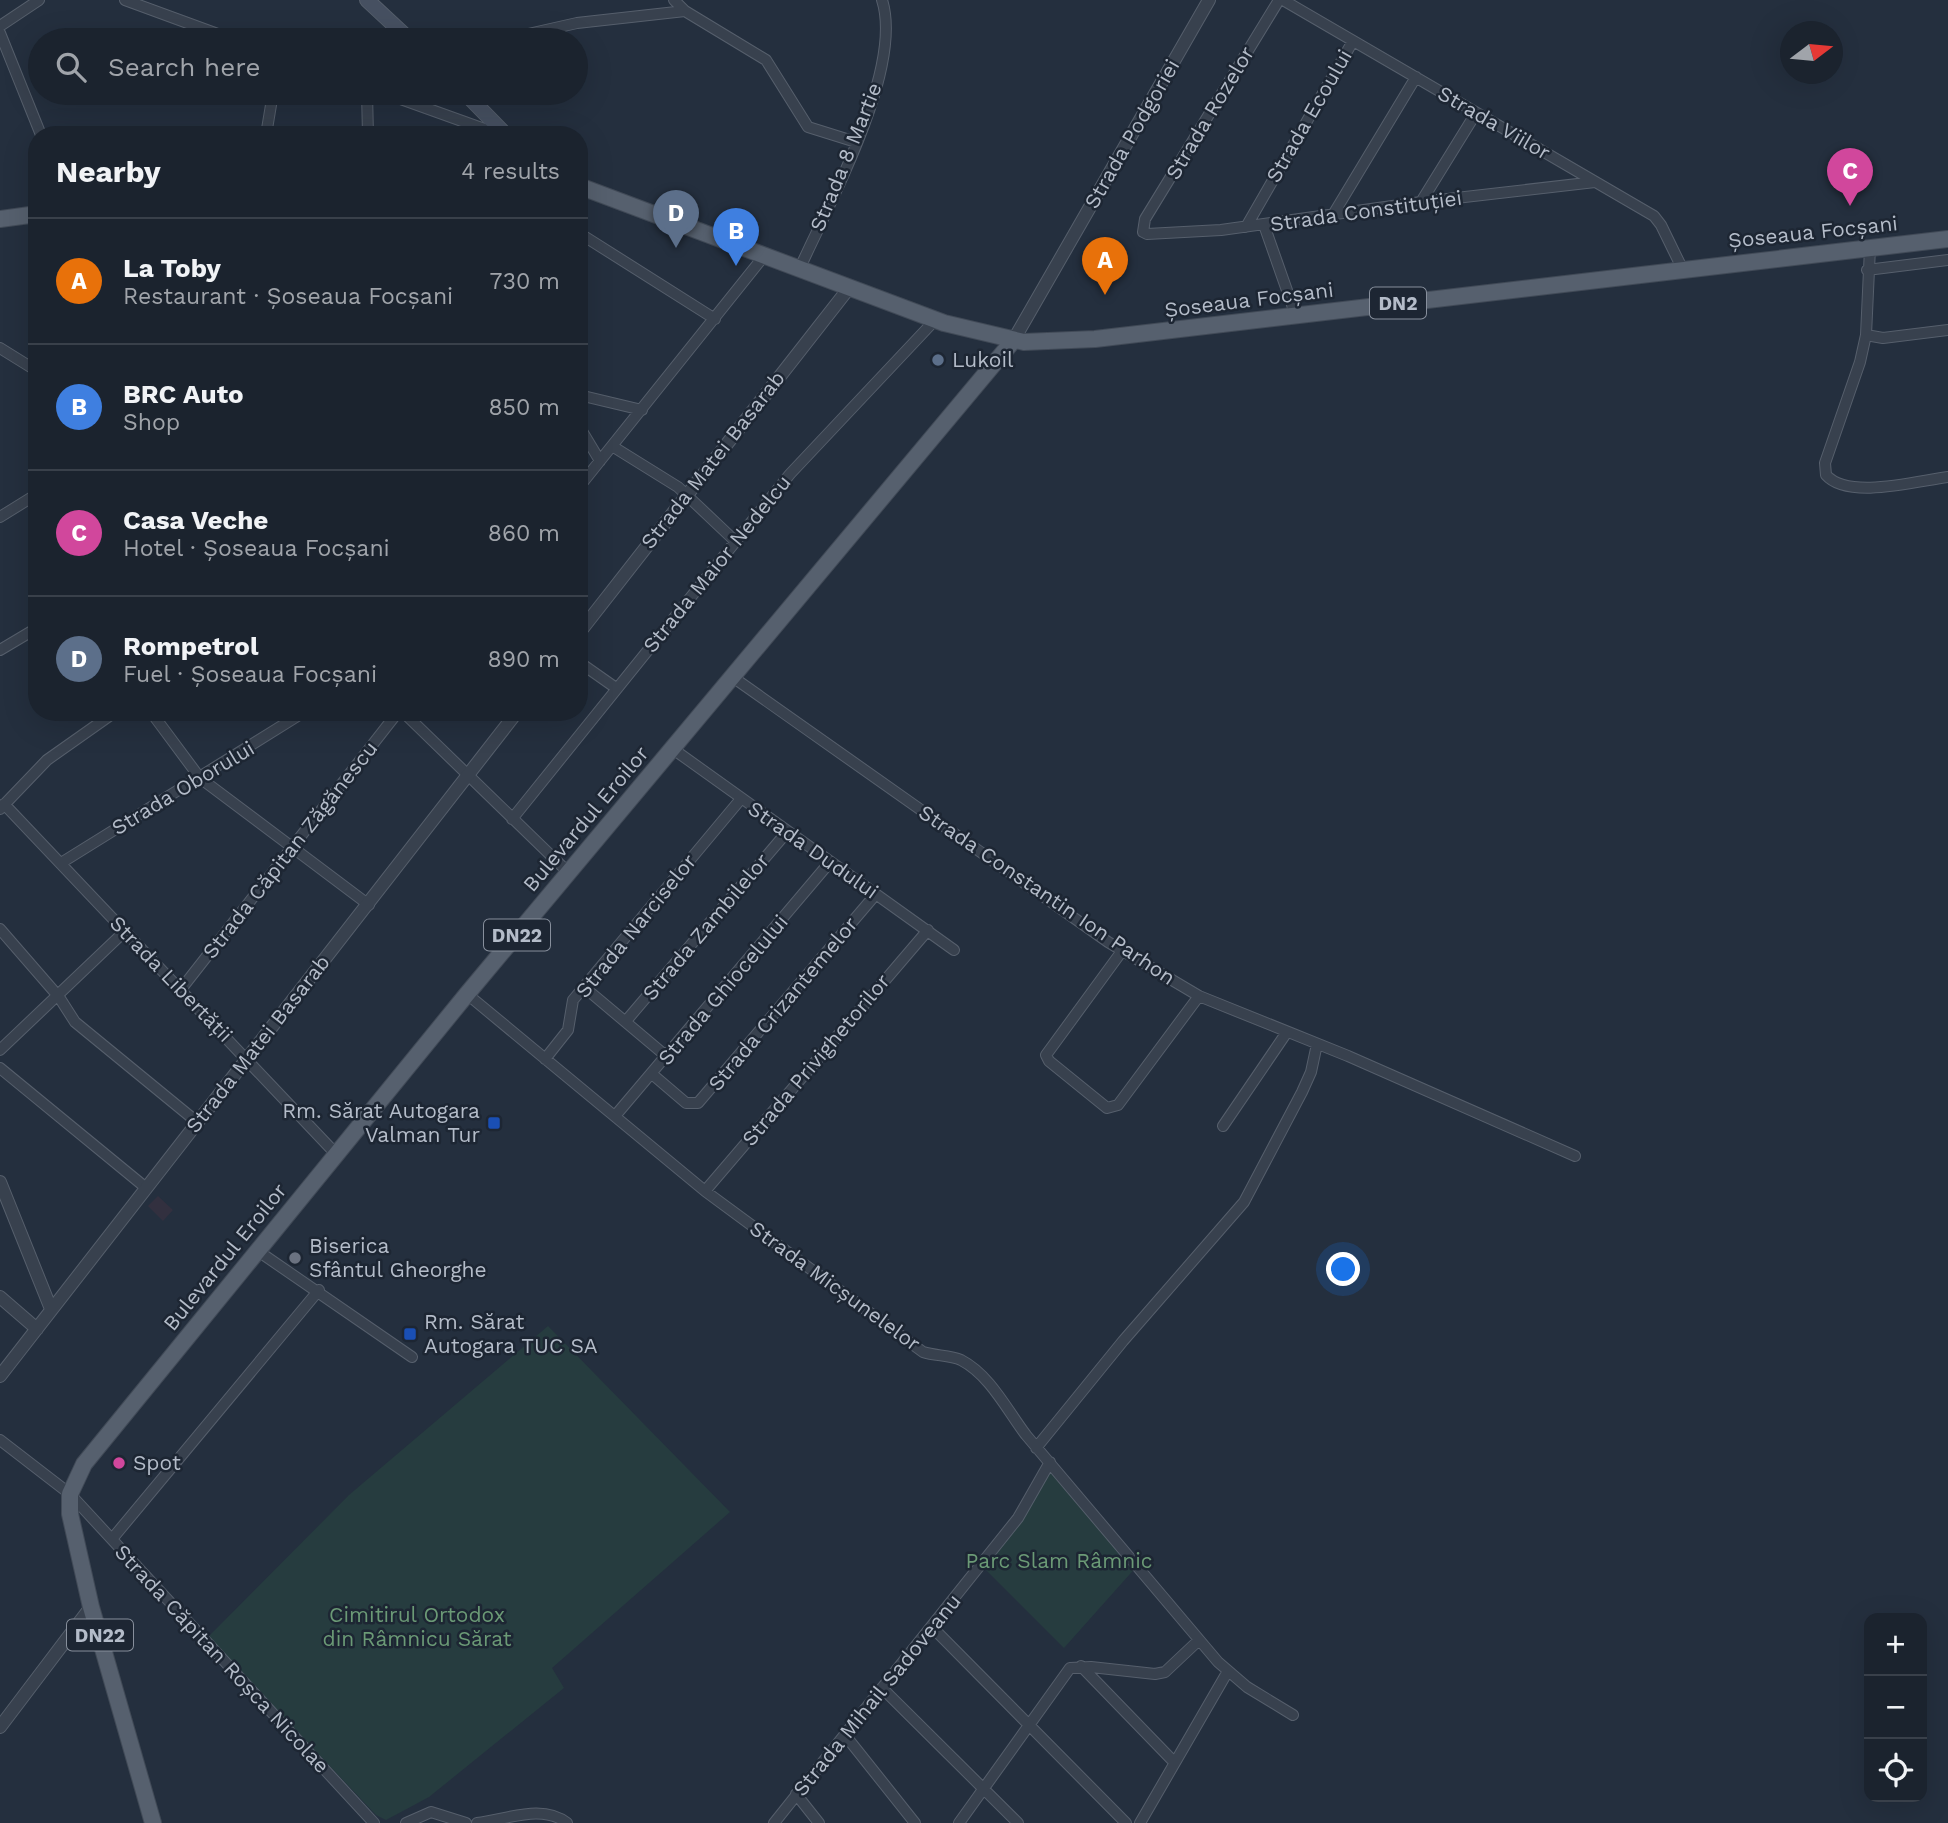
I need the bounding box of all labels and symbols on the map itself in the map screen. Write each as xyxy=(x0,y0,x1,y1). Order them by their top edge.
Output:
north arrow xyxy=(1780,21,1843,84)
street label: Strada Rozelor xyxy=(1160,41,1259,184)
street label: Strada Ecoului xyxy=(1260,45,1357,187)
street label: Strada Podgoriei xyxy=(1079,55,1184,213)
street label: Strada 8 Martie xyxy=(804,79,887,235)
street label: Strada Viilor xyxy=(1434,80,1555,165)
pin: C xyxy=(1827,148,1873,206)
street label: Strada Constituției xyxy=(1268,185,1463,236)
pin: D xyxy=(653,190,699,248)
pin: B xyxy=(713,208,759,266)
street label: Șoseaua Focșani xyxy=(1727,210,1899,253)
pin: A xyxy=(1082,237,1128,295)
street label: Șoseaua Focșani xyxy=(1163,277,1335,322)
road number: DN2 xyxy=(1370,288,1426,318)
place label: Lukoil xyxy=(952,347,1014,372)
marker: Lukoil xyxy=(930,352,946,368)
street label: Strada Matei Basarab xyxy=(635,366,790,554)
street label: Strada Maior Nedelcu xyxy=(637,470,796,657)
street label: Strada Oborului xyxy=(107,735,259,840)
street label: Strada Căpitan Zăgănescu xyxy=(197,736,382,963)
street label: Bulevardul Eroilor xyxy=(518,741,654,896)
street label: Strada Dudului xyxy=(743,795,883,904)
street label: Strada Constantin Ion Parhon xyxy=(914,799,1180,990)
street label: Strada Narciselor xyxy=(570,848,702,1003)
street label: Strada Zambilelor xyxy=(637,848,775,1005)
street label: Strada Ghiocelului xyxy=(652,909,793,1070)
street label: Strada Libertății xyxy=(105,910,238,1047)
street label: Strada Crizantemelor xyxy=(703,911,863,1096)
road number: DN22 xyxy=(484,920,550,951)
street label: Strada Matei Basarab xyxy=(180,950,335,1138)
street label: Strada Privighetorilor xyxy=(736,968,895,1151)
place label: Rm. Sărat Autogara Valman Tur xyxy=(282,1098,480,1147)
marker: Rm. Sărat Autogara Valman Tur xyxy=(486,1115,502,1131)
street label: Bulevardul Eroilor xyxy=(158,1178,292,1335)
street label: Strada Micșunelelor xyxy=(745,1215,926,1356)
place label: Biserica Sfântul Gheorghe xyxy=(309,1233,487,1282)
marker: Biserica Sfântul Gheorghe xyxy=(287,1250,303,1266)
your location xyxy=(1326,1252,1360,1286)
place label: Rm. Sărat Autogara TUC SA xyxy=(424,1309,598,1358)
marker: Rm. Sărat Autogara TUC SA xyxy=(402,1326,418,1342)
place label: Spot xyxy=(133,1450,181,1475)
marker: Spot xyxy=(111,1455,127,1471)
street label: Strada Căpitan Roșca Nicolae xyxy=(110,1539,335,1778)
park label: Parc Slam Râmnic xyxy=(965,1548,1153,1573)
street label: Strada Mihail Sadoveanu xyxy=(787,1589,966,1801)
park label: Cimitirul Ortodox din Râmnicu Sărat xyxy=(323,1602,512,1651)
road number: DN22 xyxy=(67,1620,133,1651)

